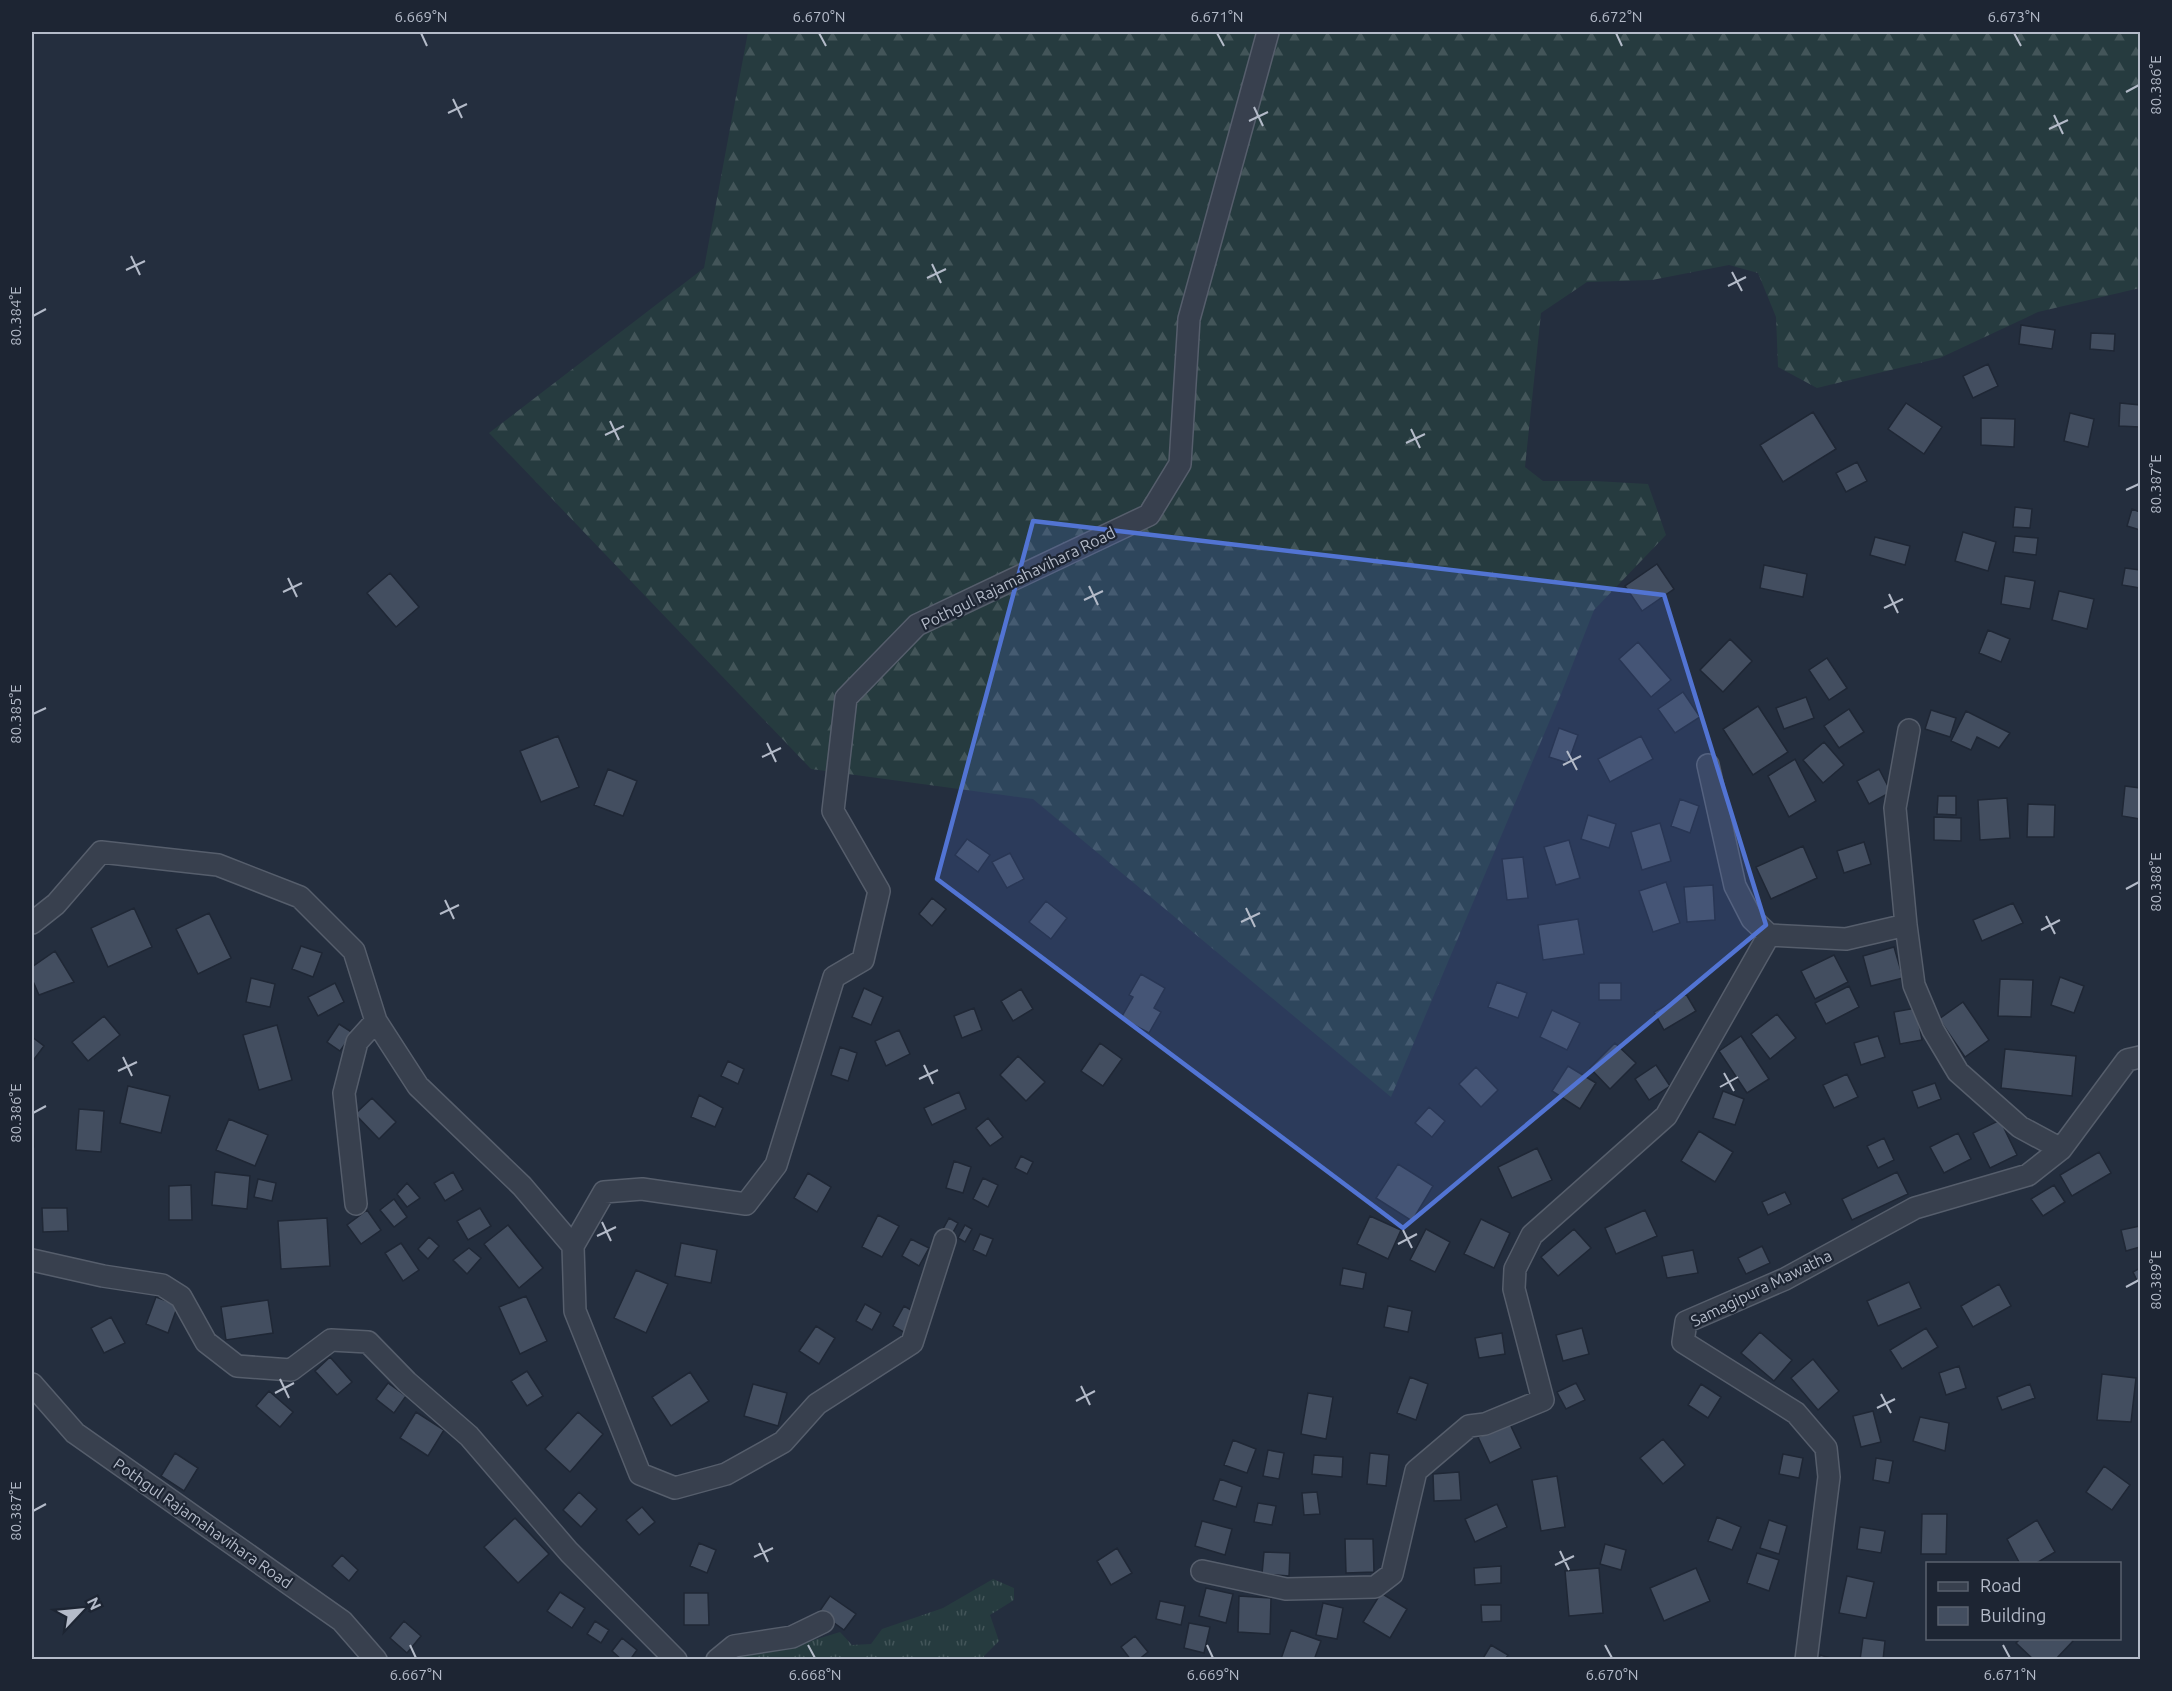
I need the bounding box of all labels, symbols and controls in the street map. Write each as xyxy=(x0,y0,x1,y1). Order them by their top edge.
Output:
text: 6.669°N xyxy=(394,8,448,25)
text: 6.670°N xyxy=(792,8,846,25)
text: 6.671°N xyxy=(1190,8,1244,25)
text: 6.672°N xyxy=(1589,8,1643,25)
text: 6.673°N xyxy=(1987,8,2041,25)
text: 80.386°E xyxy=(2147,55,2164,115)
text: 80.384°E xyxy=(7,286,24,346)
text: 80.387°E xyxy=(2147,454,2164,514)
street label: Pothgul Rajamahavihara Road xyxy=(918,523,1118,633)
text: 80.385°E xyxy=(7,684,24,744)
text: 80.388°E xyxy=(2147,852,2164,912)
text: 80.386°E xyxy=(7,1083,24,1143)
street label: Samagipura Mawatha xyxy=(1688,1246,1834,1330)
text: 80.389°E xyxy=(2147,1250,2164,1310)
street label: Pothgul Rajamahavihara Road xyxy=(110,1454,296,1592)
text: 80.387°E xyxy=(7,1481,24,1541)
legend xyxy=(1926,1562,2121,1640)
text: Road xyxy=(1980,1575,2022,1595)
north arrow xyxy=(51,1580,111,1640)
text: N xyxy=(84,1594,105,1613)
text: Building xyxy=(1980,1605,2046,1625)
text: 6.667°N xyxy=(389,1666,443,1683)
text: 6.668°N xyxy=(788,1666,842,1683)
text: 6.669°N xyxy=(1186,1666,1240,1683)
text: 6.670°N xyxy=(1585,1666,1639,1683)
text: 6.671°N xyxy=(1983,1666,2037,1683)

